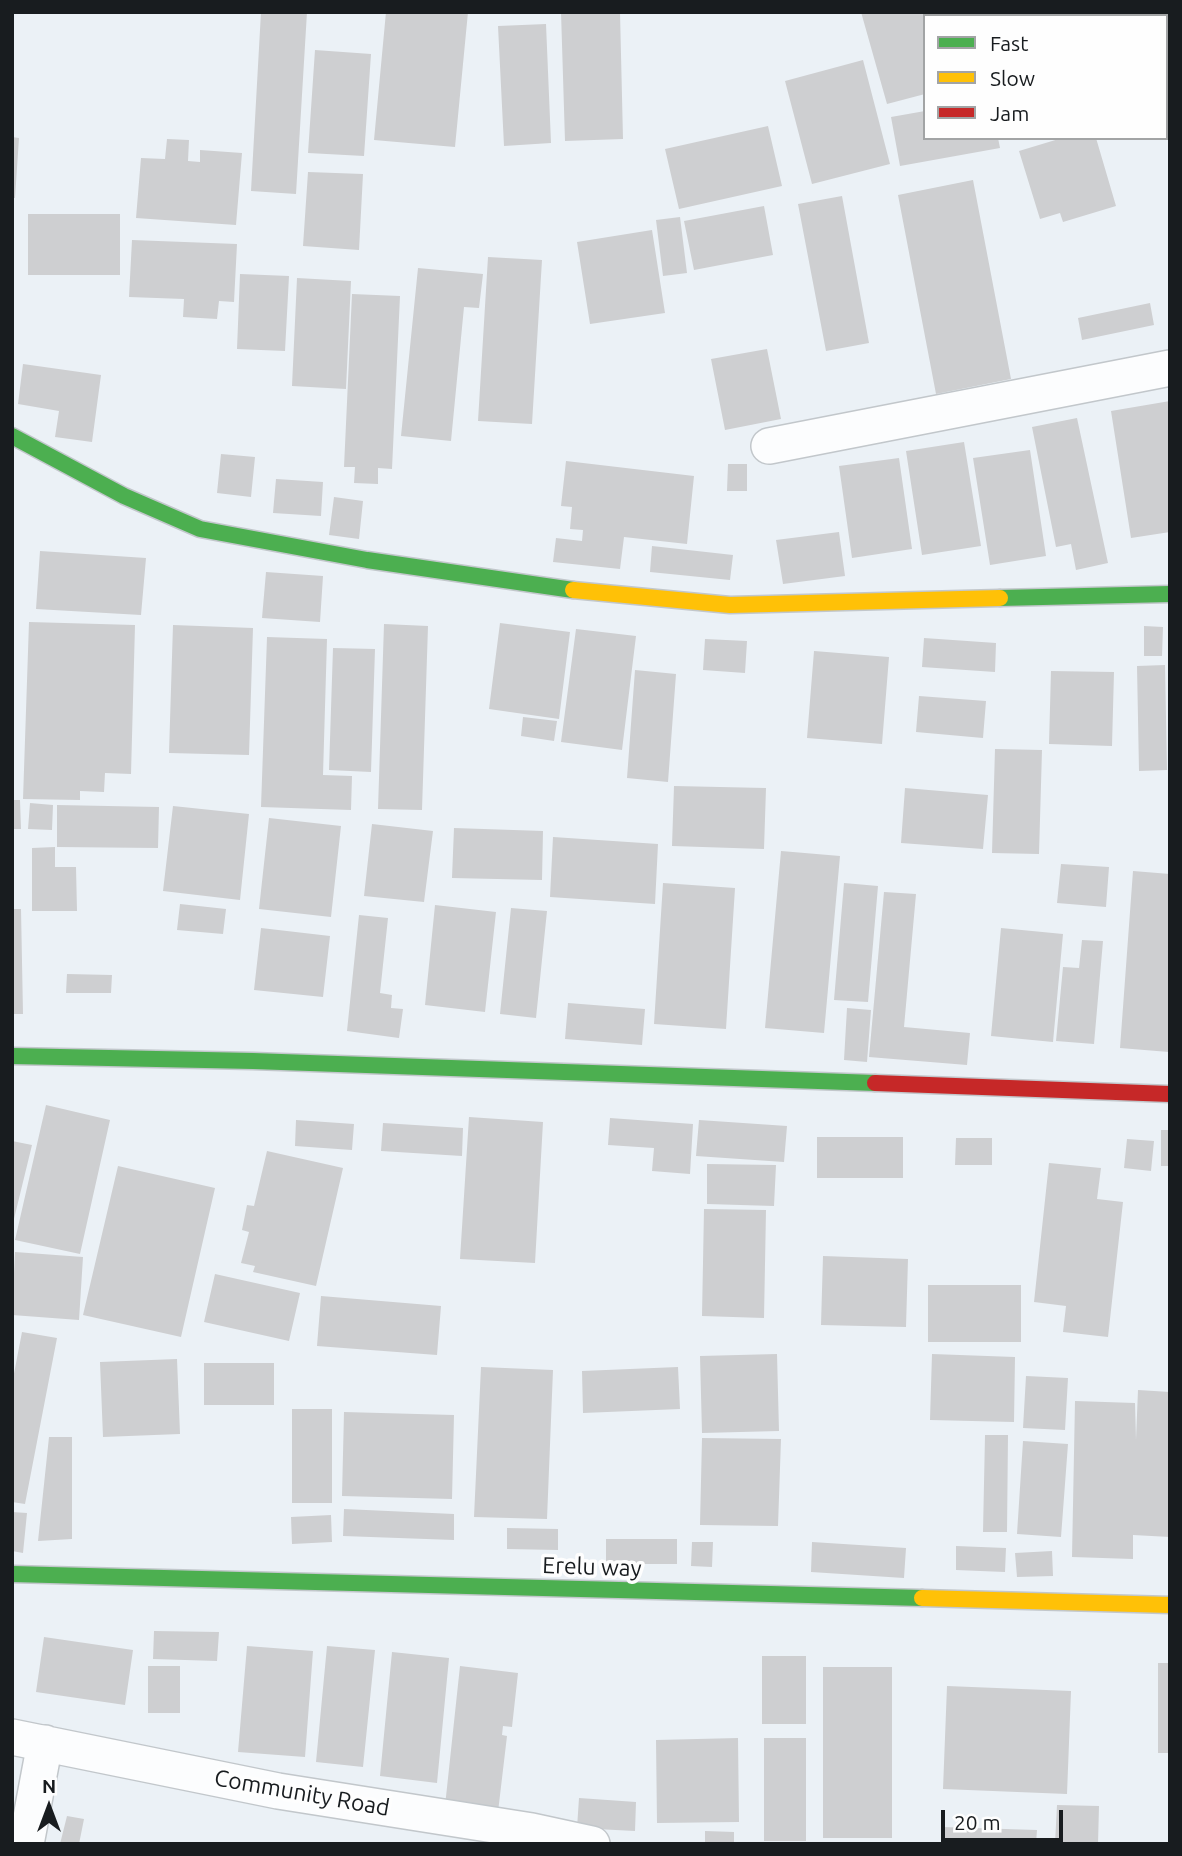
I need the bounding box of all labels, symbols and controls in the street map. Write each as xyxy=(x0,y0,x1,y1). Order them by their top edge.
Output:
legend xyxy=(923,14,1168,140)
text: Fast xyxy=(990,31,1028,55)
text: Slow xyxy=(990,66,1035,90)
text: Jam xyxy=(990,101,1029,125)
street label: Erelu way xyxy=(542,1551,642,1583)
street label: Community Road xyxy=(212,1764,392,1822)
north arrow xyxy=(14,1772,84,1842)
text: N xyxy=(42,1775,56,1797)
scale bar xyxy=(944,1797,1066,1841)
text: 20 m xyxy=(954,1810,1001,1834)

